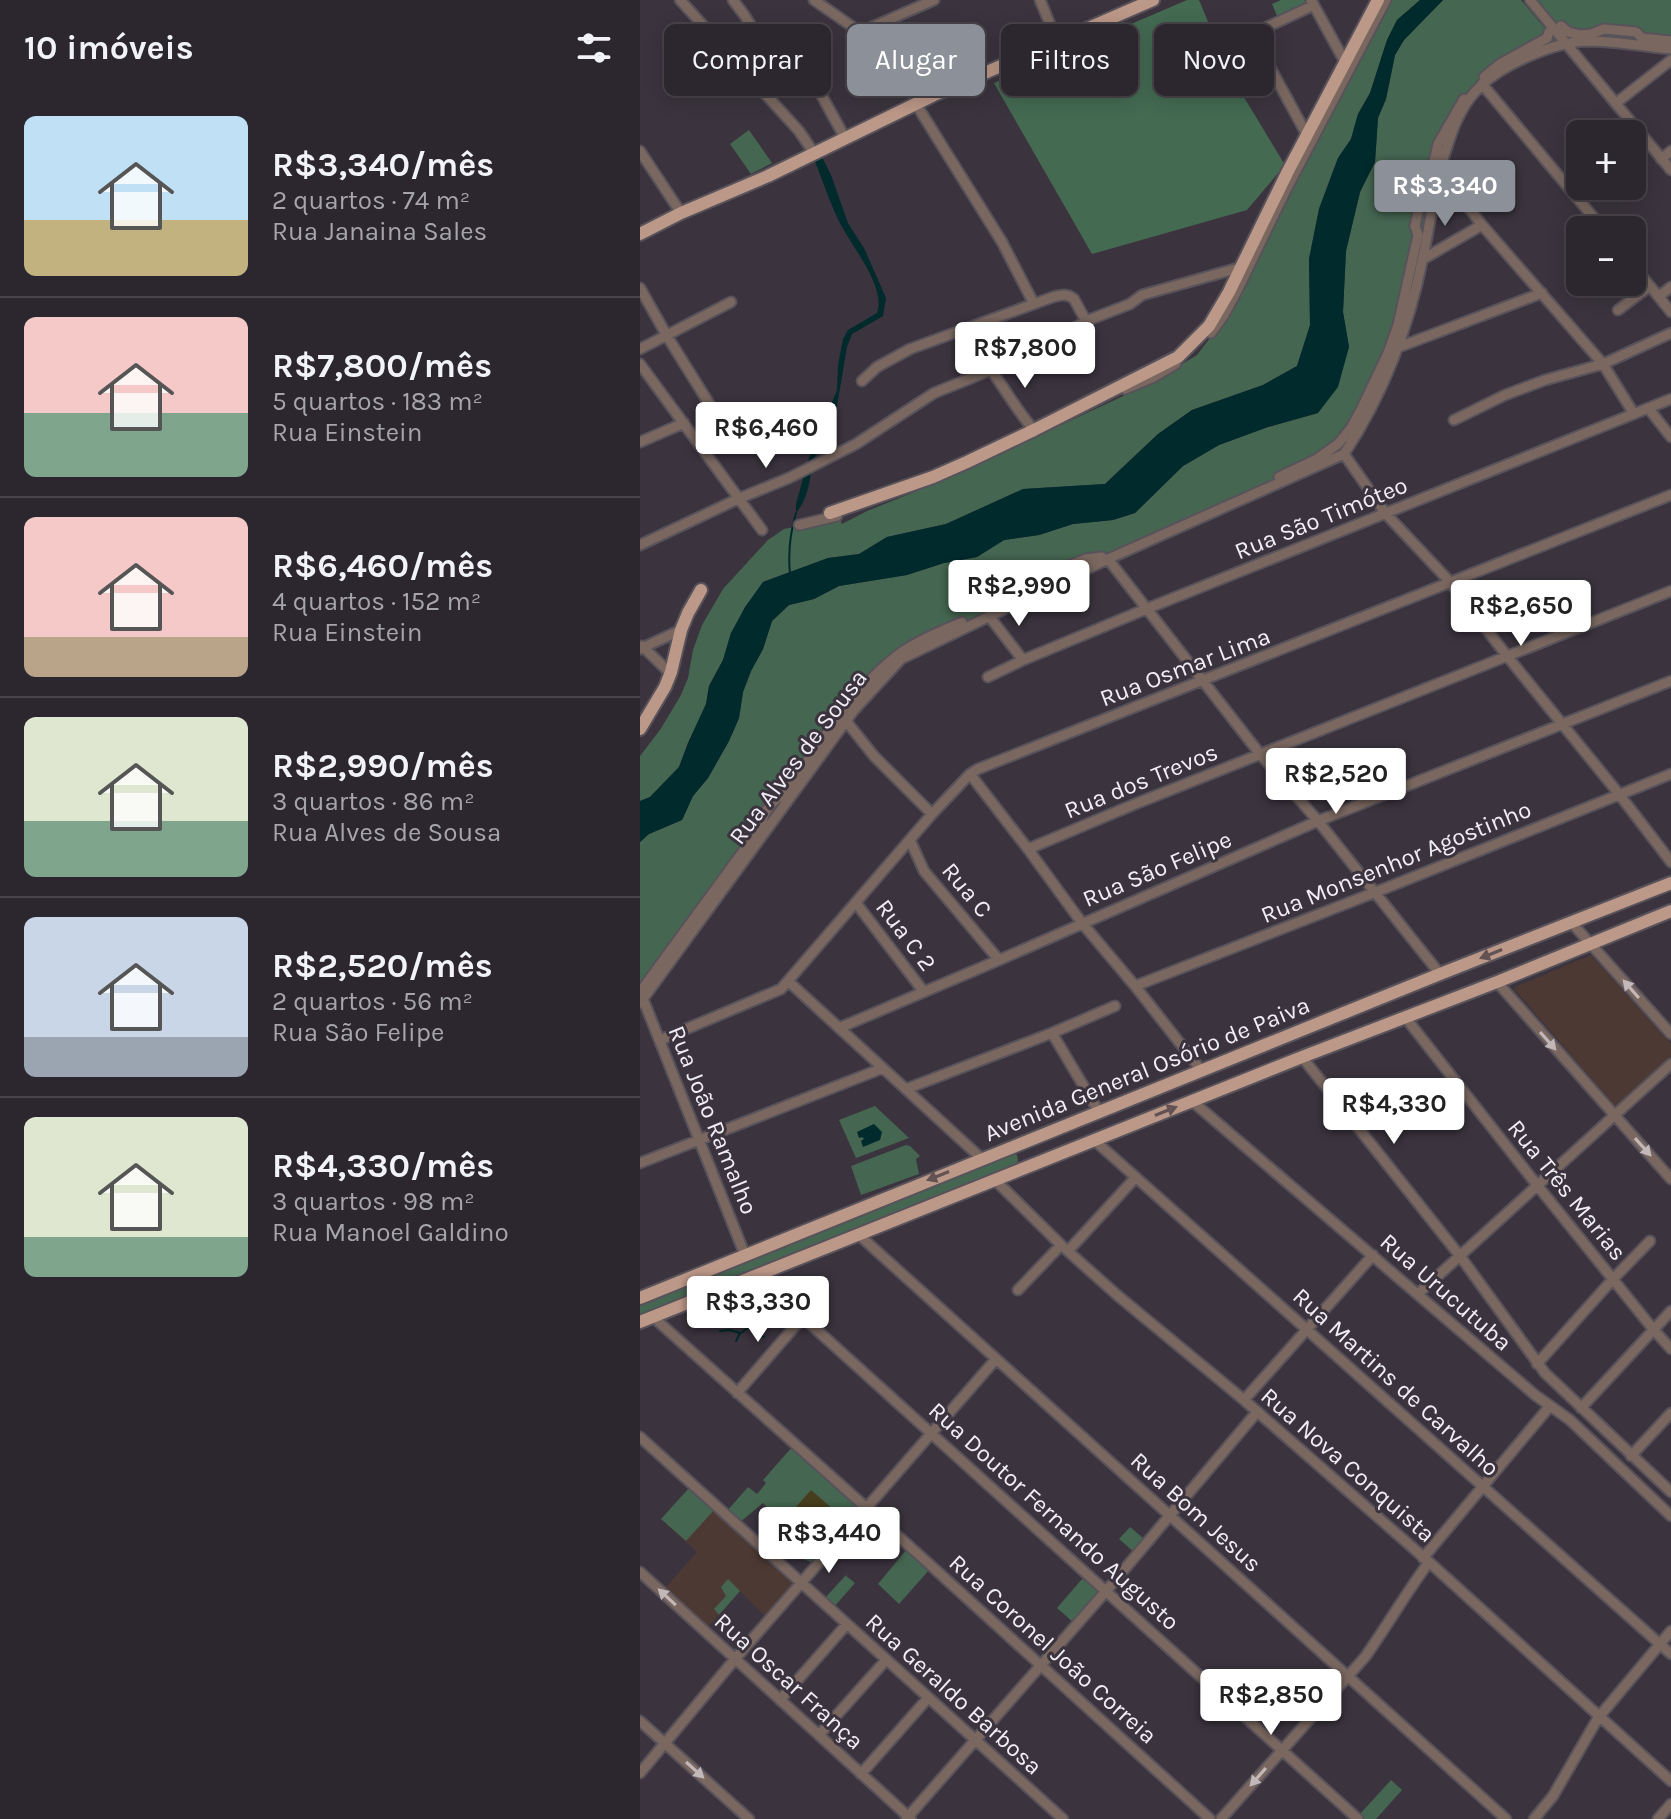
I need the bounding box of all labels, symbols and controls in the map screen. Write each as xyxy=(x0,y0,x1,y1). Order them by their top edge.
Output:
chip: Comprar xyxy=(664,24,831,96)
chip: Alugar xyxy=(847,24,985,96)
chip: Filtros xyxy=(1001,24,1138,96)
chip: Novo xyxy=(1154,24,1274,96)
icon: filters xyxy=(572,26,616,70)
text: 10 imóveis xyxy=(24,28,194,68)
map controls xyxy=(1566,120,1646,296)
button: + xyxy=(1566,120,1646,200)
text: R$3,340/mês xyxy=(272,145,494,185)
icon: home xyxy=(88,148,184,244)
pin: R$3,340 xyxy=(1371,160,1519,228)
text: R$3,340 xyxy=(1392,170,1498,201)
text: 2 quartos · 74 m² xyxy=(272,185,470,216)
text: Rua Janaina Sales xyxy=(272,216,487,247)
button: − xyxy=(1566,216,1646,296)
pin: R$7,800 xyxy=(951,322,1099,390)
text: R$7,800 xyxy=(973,332,1077,363)
text: R$7,800/mês xyxy=(272,346,492,386)
icon: home xyxy=(88,349,184,445)
text: 5 quartos · 183 m² xyxy=(272,386,483,417)
pin: R$6,460 xyxy=(692,402,840,470)
text: R$6,460 xyxy=(714,412,818,443)
text: Rua Einstein xyxy=(272,417,422,448)
street label: Rua São Timóteo xyxy=(1231,471,1411,565)
text: R$6,460/mês xyxy=(272,546,493,586)
icon: home xyxy=(88,549,184,645)
pin: R$2,990 xyxy=(945,560,1093,628)
text: R$2,990 xyxy=(966,570,1072,601)
pin: R$2,650 xyxy=(1447,580,1595,648)
text: 4 quartos · 152 m² xyxy=(272,586,481,617)
text: R$2,650 xyxy=(1469,590,1573,621)
text: Rua Einstein xyxy=(272,617,422,648)
street label: Rua Osmar Lima xyxy=(1096,622,1274,712)
street label: Rua Alves de Sousa xyxy=(723,664,873,850)
street label: Rua dos Trevos xyxy=(1060,738,1222,824)
text: R$2,990/mês xyxy=(272,746,494,786)
pin: R$2,520 xyxy=(1262,748,1410,816)
icon: home xyxy=(88,749,184,845)
text: R$2,520 xyxy=(1284,758,1388,789)
text: 3 quartos · 86 m² xyxy=(272,786,475,817)
street label: Rua Monsenhor Agostinho xyxy=(1257,795,1535,929)
text: Rua Alves de Sousa xyxy=(272,817,501,848)
street label: Rua São Felipe xyxy=(1078,825,1236,913)
street label: Rua C xyxy=(936,857,998,923)
street label: Rua C 2 xyxy=(870,894,942,976)
text: R$2,520/mês xyxy=(272,946,493,986)
one-way arrow xyxy=(1479,948,1503,961)
icon: home xyxy=(88,949,184,1045)
one-way arrow xyxy=(1623,979,1640,999)
text: 2 quartos · 56 m² xyxy=(272,986,473,1017)
street label: Avenida General Osório de Paiva xyxy=(980,991,1314,1147)
text: Rua São Felipe xyxy=(272,1017,444,1048)
street label: Rua João Ramalho xyxy=(662,1022,764,1218)
one-way arrow xyxy=(1539,1031,1557,1050)
pin: R$4,330 xyxy=(1320,1078,1468,1146)
text: R$4,330 xyxy=(1341,1088,1447,1119)
one-way arrow xyxy=(1154,1104,1178,1117)
street label: Rua Três Marias xyxy=(1502,1114,1632,1266)
one-way arrow xyxy=(1633,1138,1651,1157)
text: R$4,330/mês xyxy=(272,1146,494,1186)
icon: home xyxy=(88,1149,184,1245)
one-way arrow xyxy=(926,1170,950,1183)
text: 3 quartos · 98 m² xyxy=(272,1186,475,1217)
text: Rua Manoel Galdino xyxy=(272,1217,509,1248)
street label: Rua Urucutuba xyxy=(1375,1227,1517,1357)
pin: R$3,330 xyxy=(684,1276,832,1344)
street label: Rua Martins de Carvalho xyxy=(1287,1282,1505,1482)
text: R$3,330 xyxy=(705,1286,811,1317)
street label: Rua Nova Conquista xyxy=(1255,1382,1441,1548)
street label: Rua Doutor Fernando Augusto xyxy=(923,1396,1185,1636)
street label: Rua Bom Jesus xyxy=(1125,1446,1267,1578)
pin: R$3,440 xyxy=(755,1507,903,1575)
text: R$3,440 xyxy=(777,1517,881,1548)
street label: Rua Coronel João Correia xyxy=(943,1548,1163,1750)
one-way arrow xyxy=(658,1588,677,1606)
street label: Rua Oscar França xyxy=(709,1607,869,1755)
street label: Rua Geraldo Barbosa xyxy=(860,1607,1048,1781)
pin: R$2,850 xyxy=(1197,1669,1345,1737)
text: R$2,850 xyxy=(1218,1679,1324,1710)
one-way arrow xyxy=(684,1761,704,1778)
one-way arrow xyxy=(1250,1767,1267,1787)

